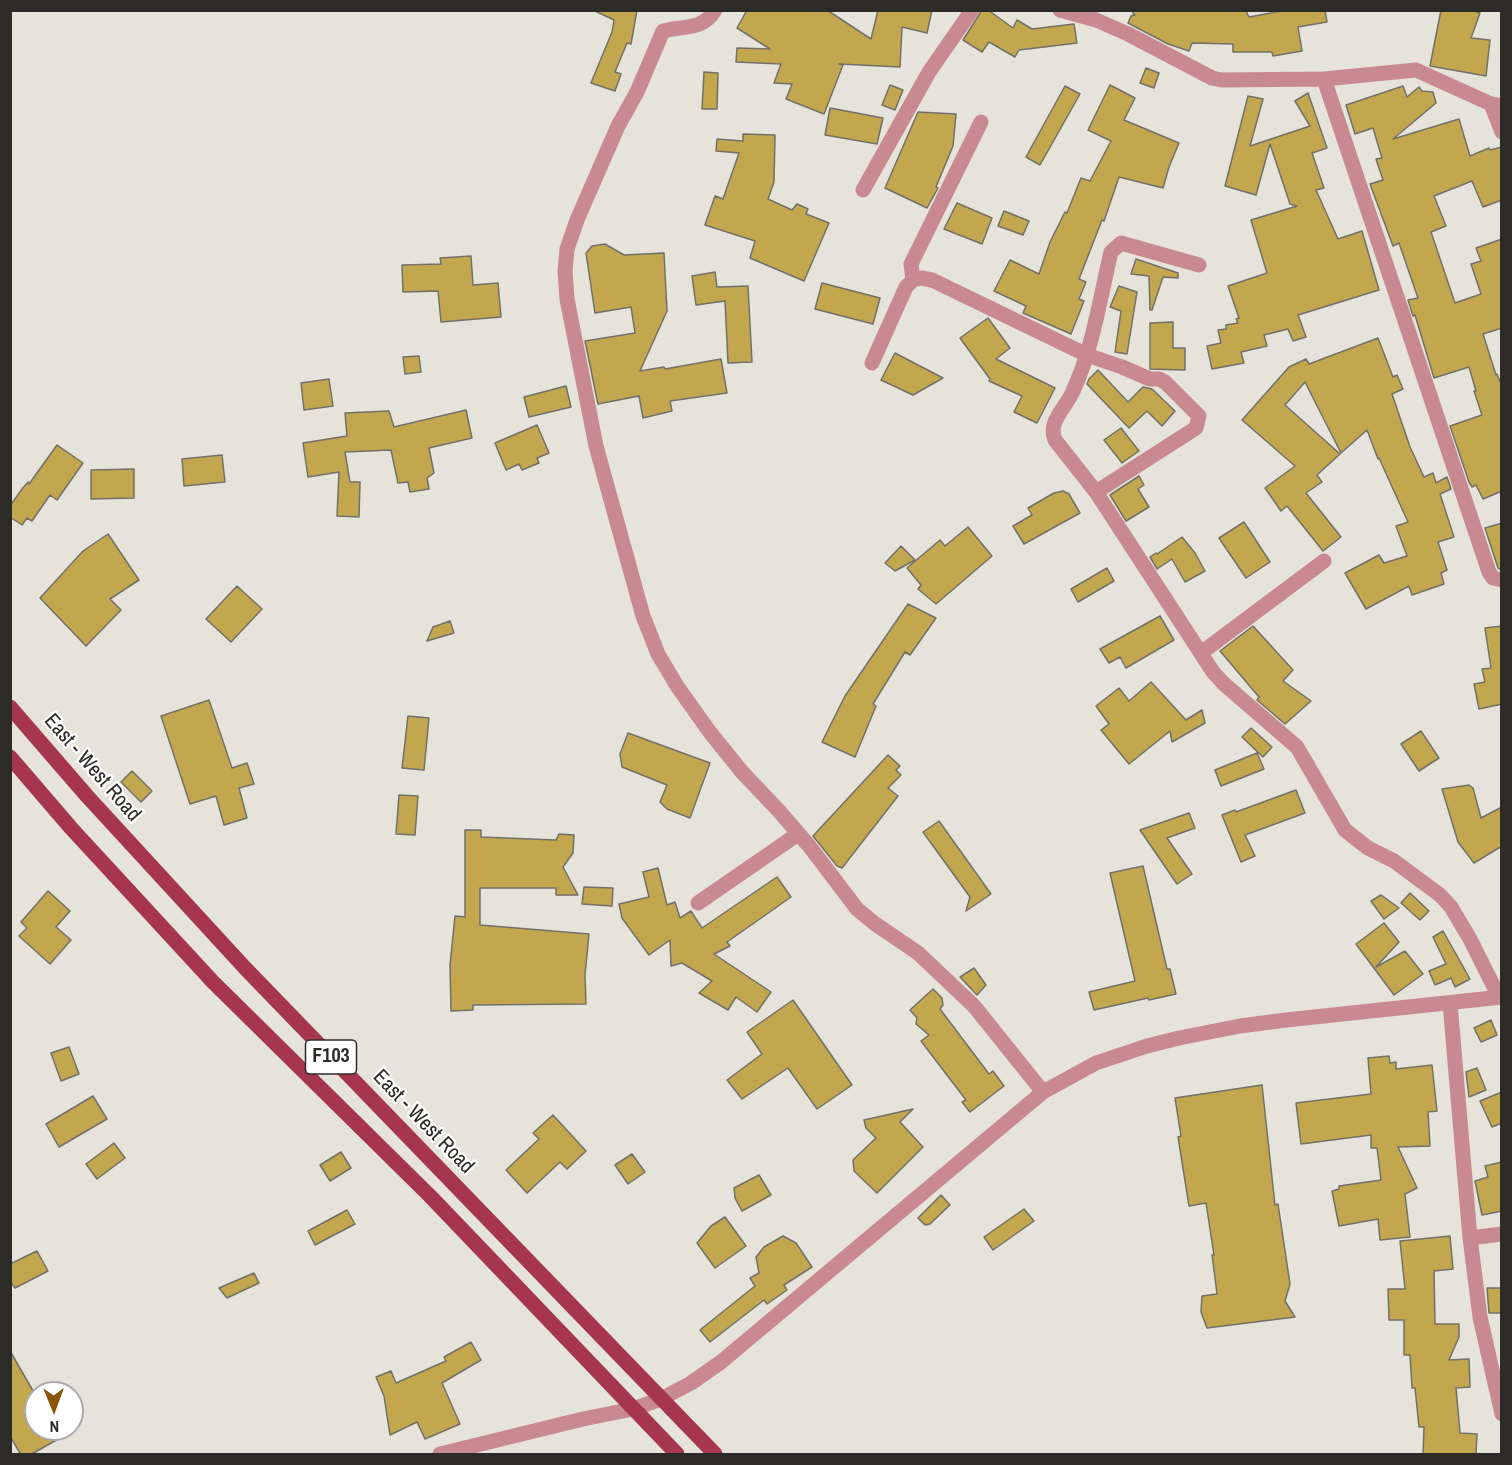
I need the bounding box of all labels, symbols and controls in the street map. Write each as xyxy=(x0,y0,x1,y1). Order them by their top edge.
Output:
street label: East - West Road xyxy=(38,709,146,827)
road number: F103 xyxy=(306,1040,356,1074)
street label: East - West Road xyxy=(367,1065,479,1179)
north arrow xyxy=(24,1381,84,1441)
text: N xyxy=(49,1416,59,1438)

